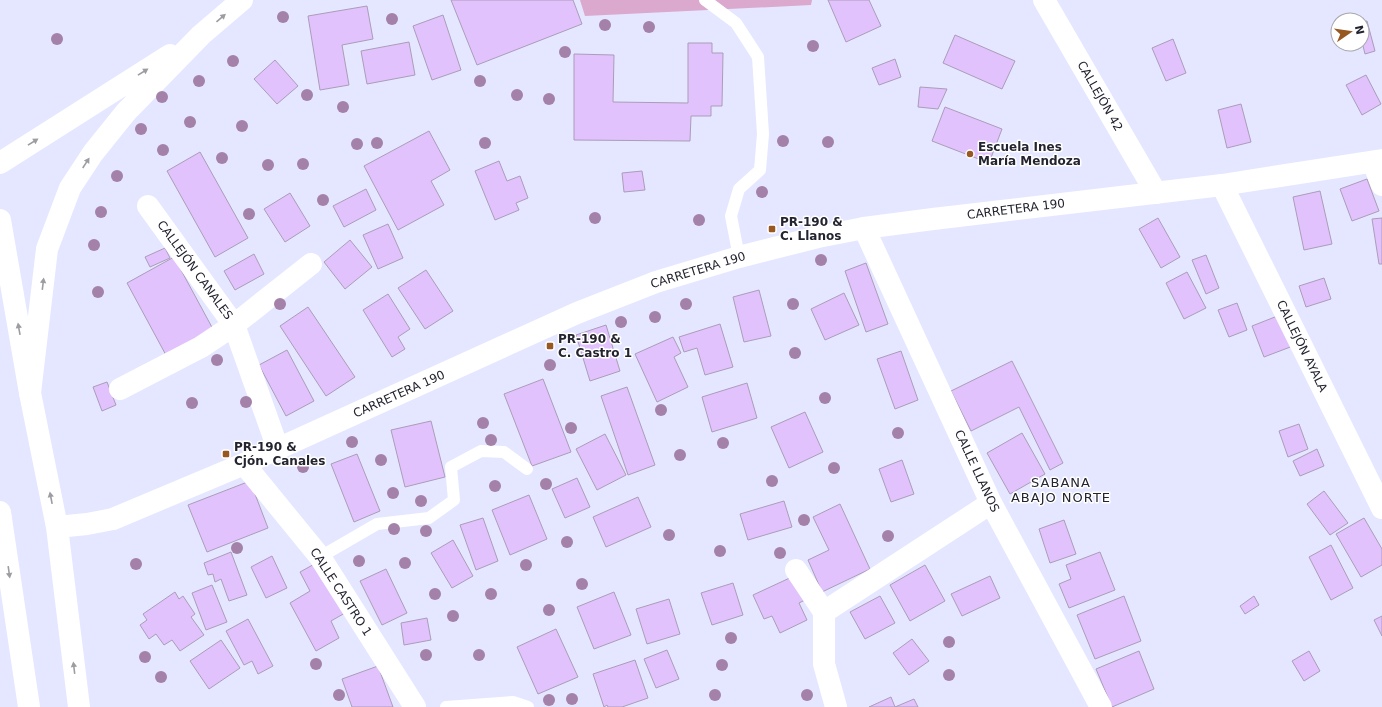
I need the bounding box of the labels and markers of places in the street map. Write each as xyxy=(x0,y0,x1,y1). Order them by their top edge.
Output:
place label: Escuela Ines María Mendoza xyxy=(978,140,1081,168)
marker: Escuela Ines María Mendoza xyxy=(965,149,975,159)
place label: PR-190 & C. Llanos xyxy=(780,215,843,243)
marker: PR-190 & C. Llanos xyxy=(767,224,777,234)
place label: PR-190 & C. Castro 1 xyxy=(558,332,632,360)
marker: PR-190 & C. Castro 1 xyxy=(545,341,555,351)
place label: PR-190 & Cjón. Canales xyxy=(234,440,325,468)
marker: PR-190 & Cjón. Canales xyxy=(221,449,231,459)

